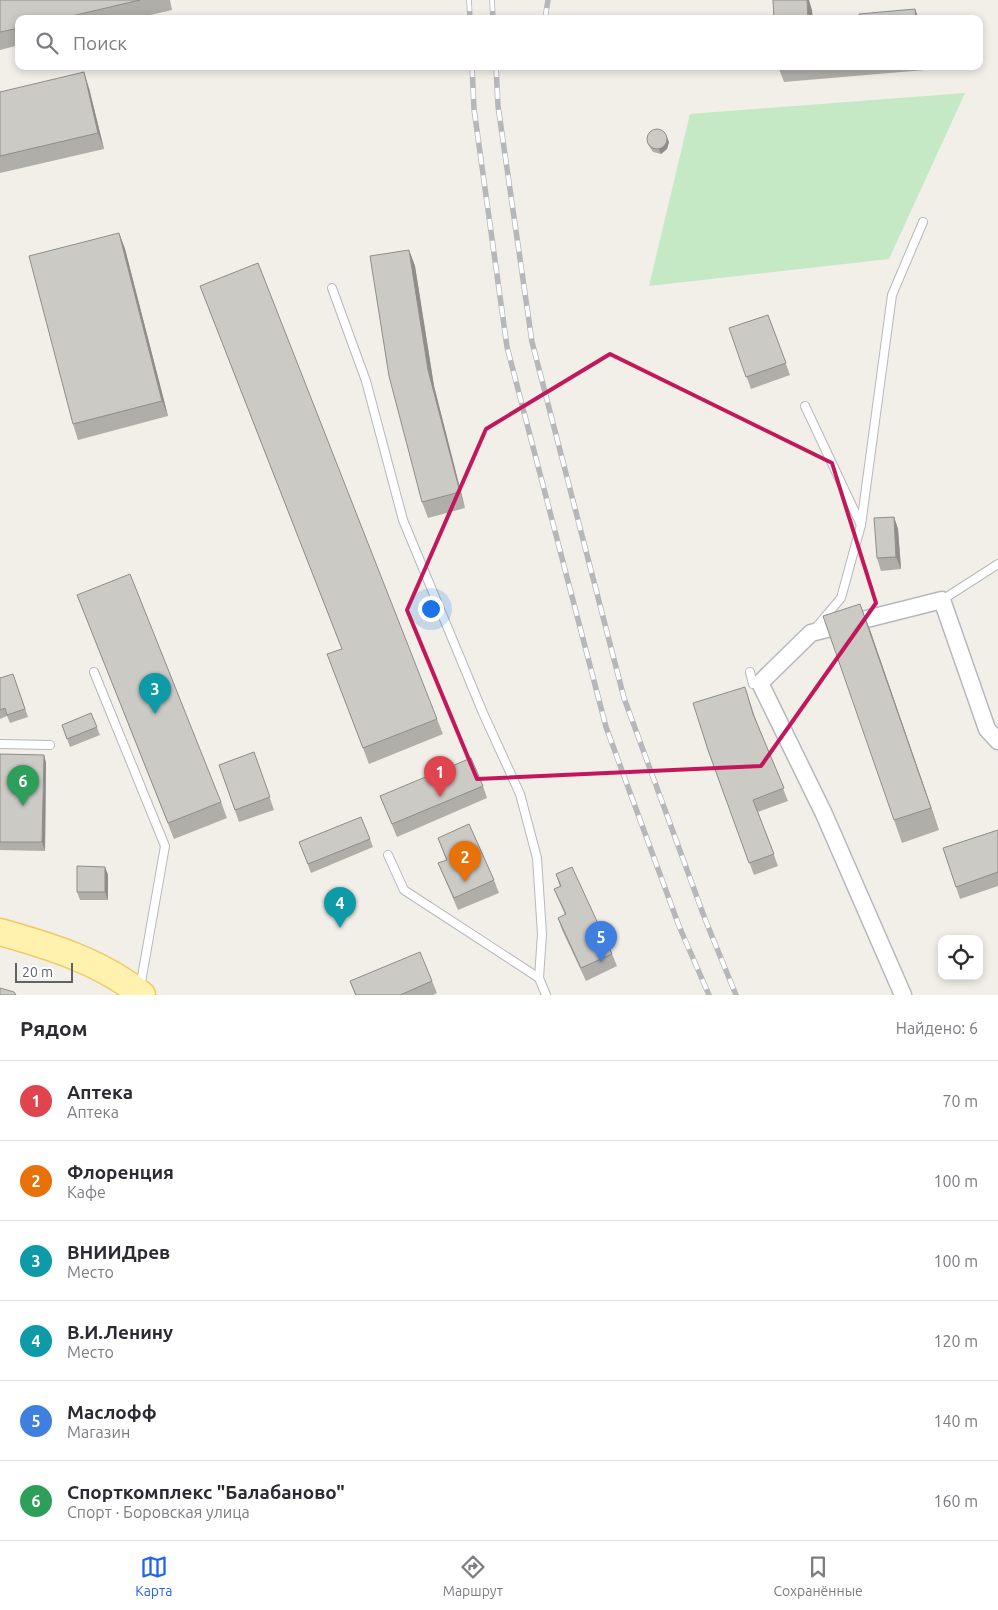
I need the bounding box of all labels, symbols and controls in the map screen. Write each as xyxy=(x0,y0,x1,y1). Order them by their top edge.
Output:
search box xyxy=(15,15,983,70)
icon: search xyxy=(33,29,61,57)
text: Поиск xyxy=(73,32,127,54)
your location xyxy=(418,596,444,622)
pin: 3 xyxy=(139,673,171,714)
pin: 1 xyxy=(424,756,456,797)
pin: 6 xyxy=(7,765,39,806)
pin: 2 xyxy=(449,841,481,882)
pin: 4 xyxy=(324,887,356,928)
pin: 5 xyxy=(585,921,617,962)
map controls xyxy=(938,935,983,980)
button: locate xyxy=(938,935,983,980)
scale bar xyxy=(15,960,72,983)
text: 20 m xyxy=(22,964,53,980)
text: Рядом xyxy=(20,1016,88,1040)
text: Найдено: 6 xyxy=(896,1019,978,1037)
text: Аптека xyxy=(67,1081,133,1103)
text: 1 xyxy=(31,1092,41,1110)
text: 70 m xyxy=(942,1092,978,1110)
text: Аптека xyxy=(67,1103,119,1121)
text: Флоренция xyxy=(67,1161,174,1183)
text: 2 xyxy=(31,1172,41,1190)
text: 100 m xyxy=(933,1172,978,1190)
text: Кафе xyxy=(67,1183,106,1201)
text: ВНИИДрев xyxy=(67,1241,170,1263)
text: 3 xyxy=(31,1252,41,1270)
text: 100 m xyxy=(933,1252,978,1270)
text: Место xyxy=(67,1263,114,1281)
text: В.И.Ленину xyxy=(67,1321,173,1343)
text: 4 xyxy=(31,1332,41,1350)
text: 120 m xyxy=(933,1332,978,1350)
text: Место xyxy=(67,1343,114,1361)
text: Маслофф xyxy=(67,1401,157,1423)
text: 5 xyxy=(31,1412,41,1430)
text: 140 m xyxy=(933,1412,978,1430)
text: Магазин xyxy=(67,1423,130,1441)
text: Спорткомплекс "Балабаново" xyxy=(67,1481,345,1503)
text: 6 xyxy=(31,1492,41,1510)
text: 160 m xyxy=(933,1492,978,1510)
text: Спорт · Боровская улица xyxy=(67,1503,250,1521)
tab: Карта xyxy=(135,1553,172,1599)
tab: Маршрут xyxy=(443,1553,503,1599)
tab: Сохранённые xyxy=(773,1553,863,1599)

